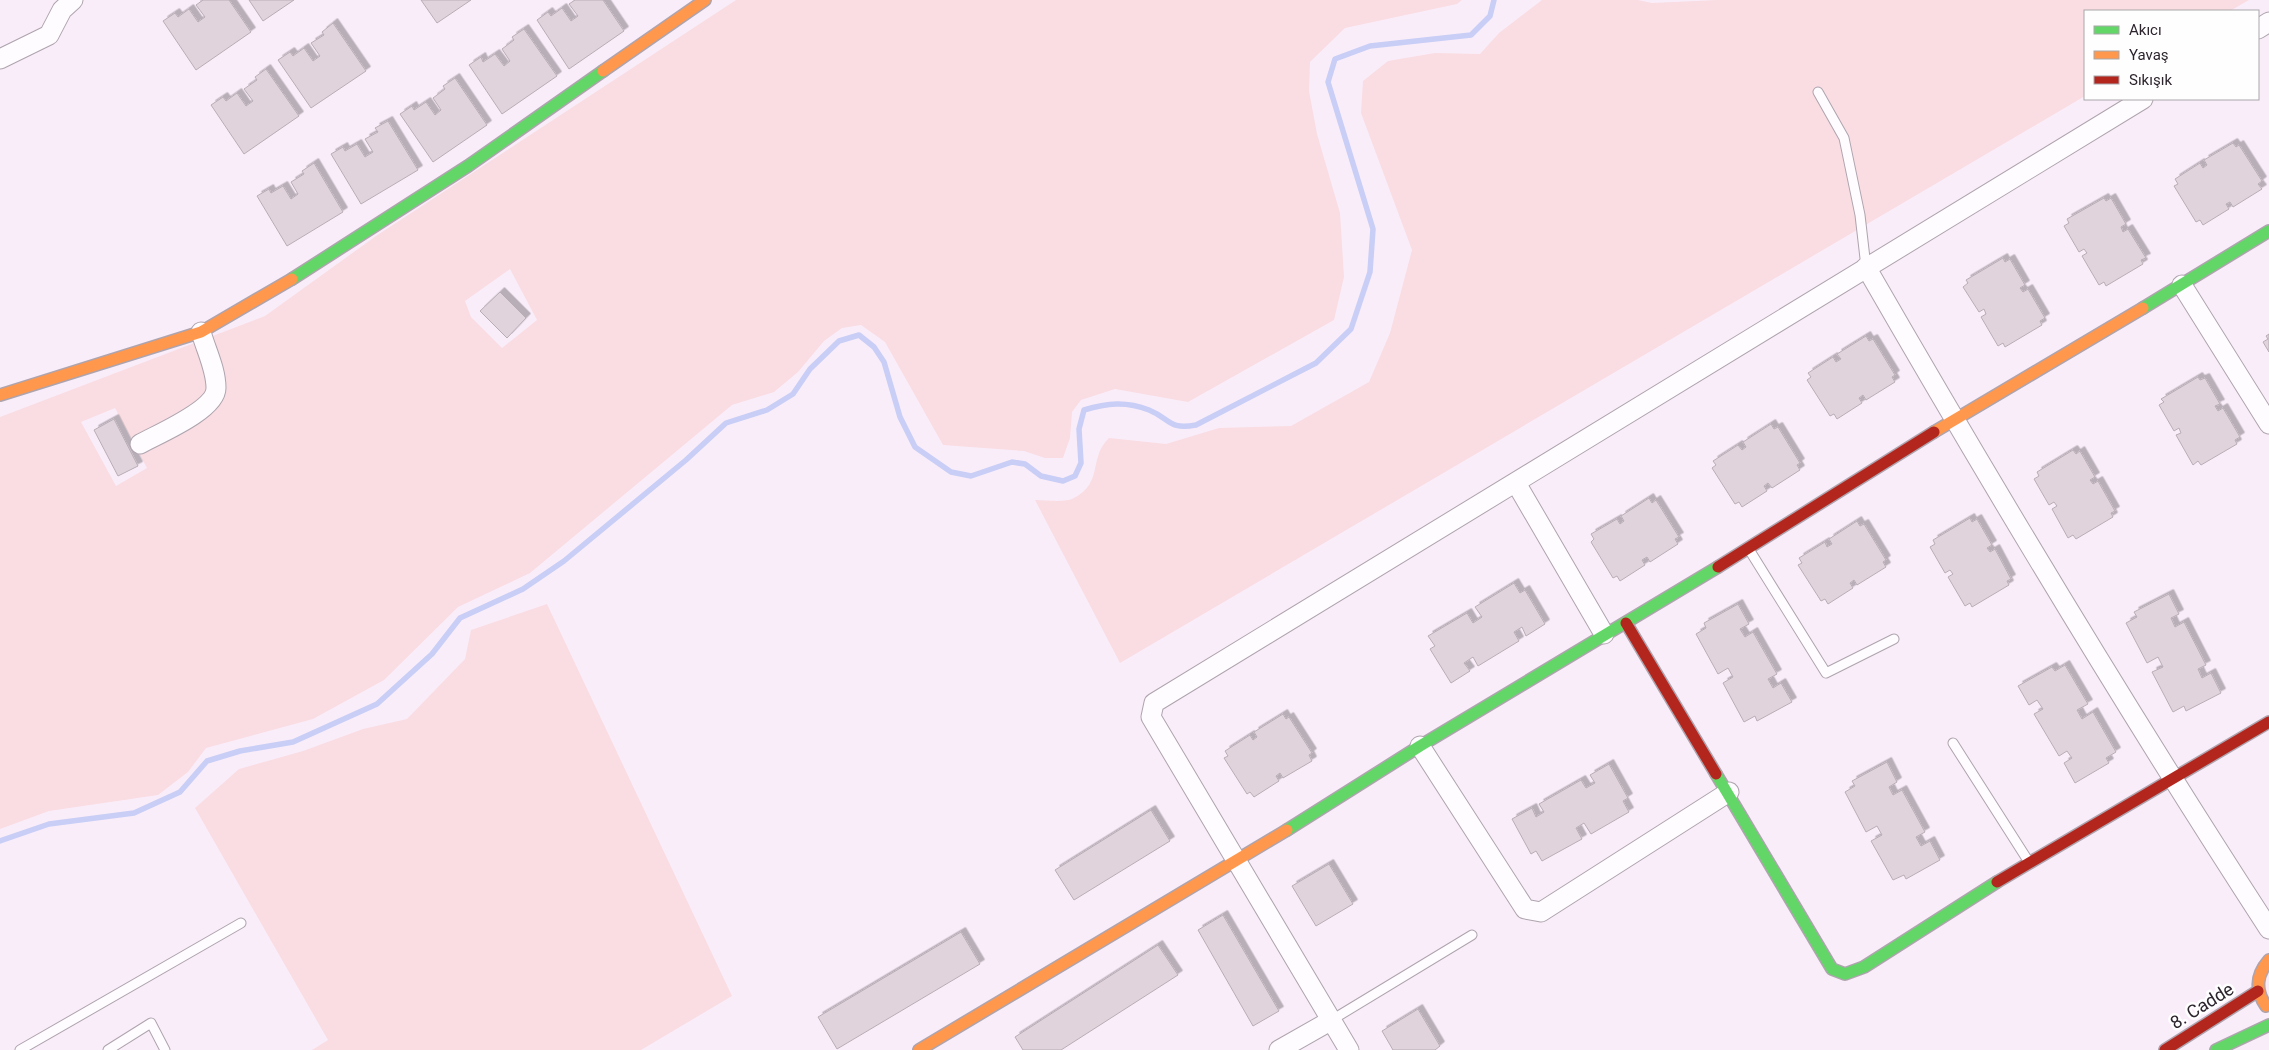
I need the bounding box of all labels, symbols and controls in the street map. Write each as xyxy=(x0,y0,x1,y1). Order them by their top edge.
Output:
legend xyxy=(2084,10,2259,100)
text: Akıcı xyxy=(2129,21,2162,39)
text: Yavaş xyxy=(2129,46,2169,64)
text: Sıkışık xyxy=(2129,71,2172,89)
street label: 8. Cadde xyxy=(2166,978,2237,1033)

